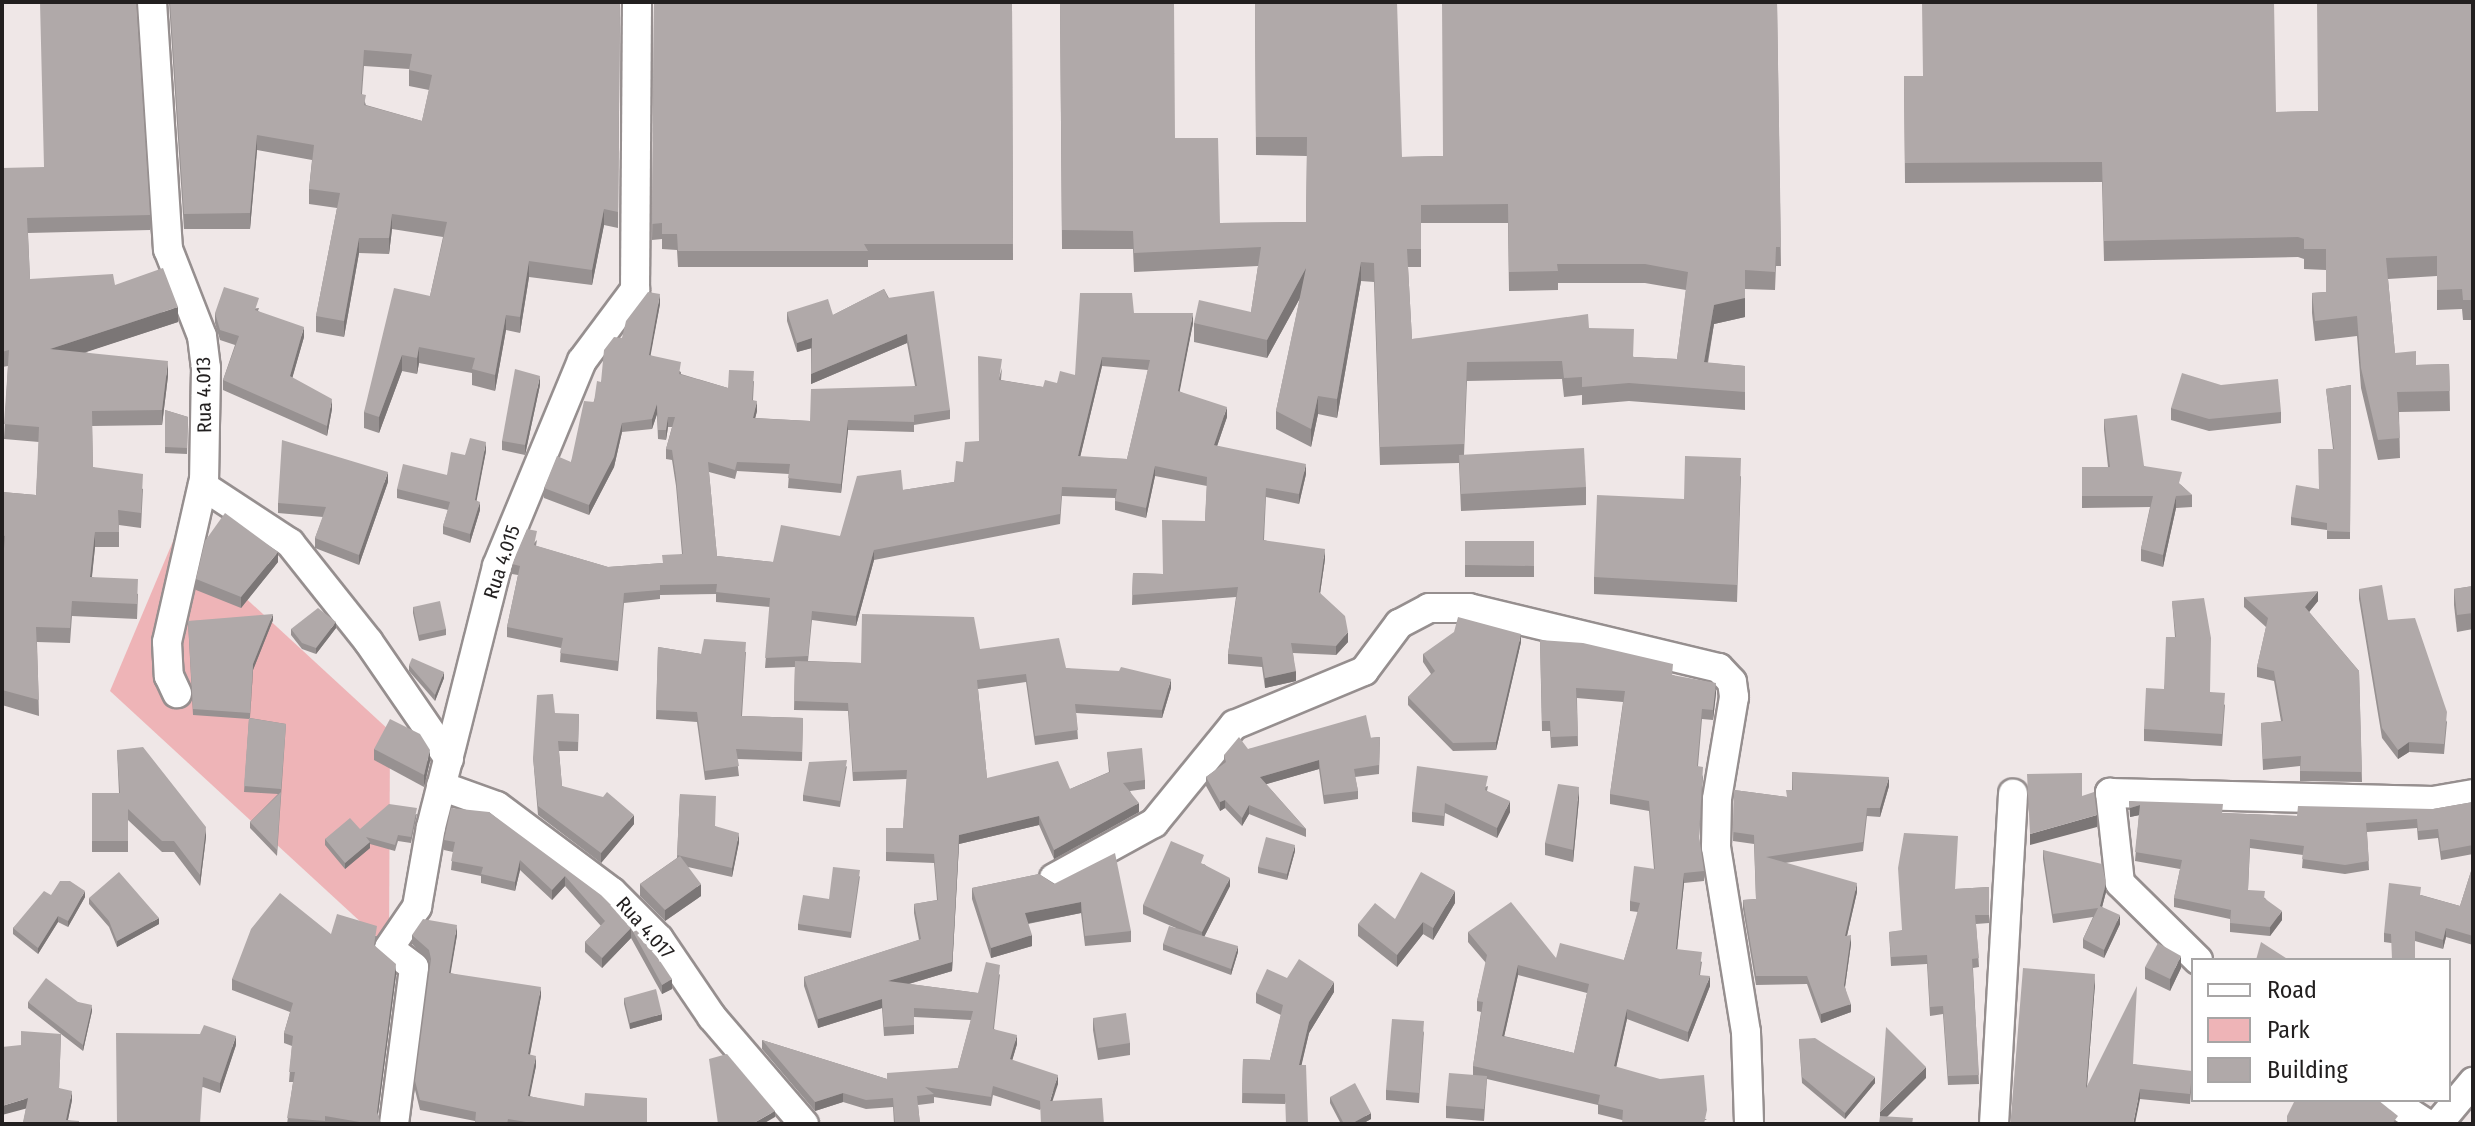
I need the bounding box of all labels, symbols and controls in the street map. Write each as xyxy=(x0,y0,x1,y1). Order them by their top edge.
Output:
street label: Rua 4.013 xyxy=(191,357,217,433)
street label: Rua 4.015 xyxy=(479,522,525,602)
street label: Rua 4.017 xyxy=(611,892,679,964)
legend xyxy=(2191,958,2451,1102)
text: Road xyxy=(2267,976,2317,1004)
text: Park xyxy=(2267,1016,2310,1044)
text: Building xyxy=(2267,1056,2348,1084)

